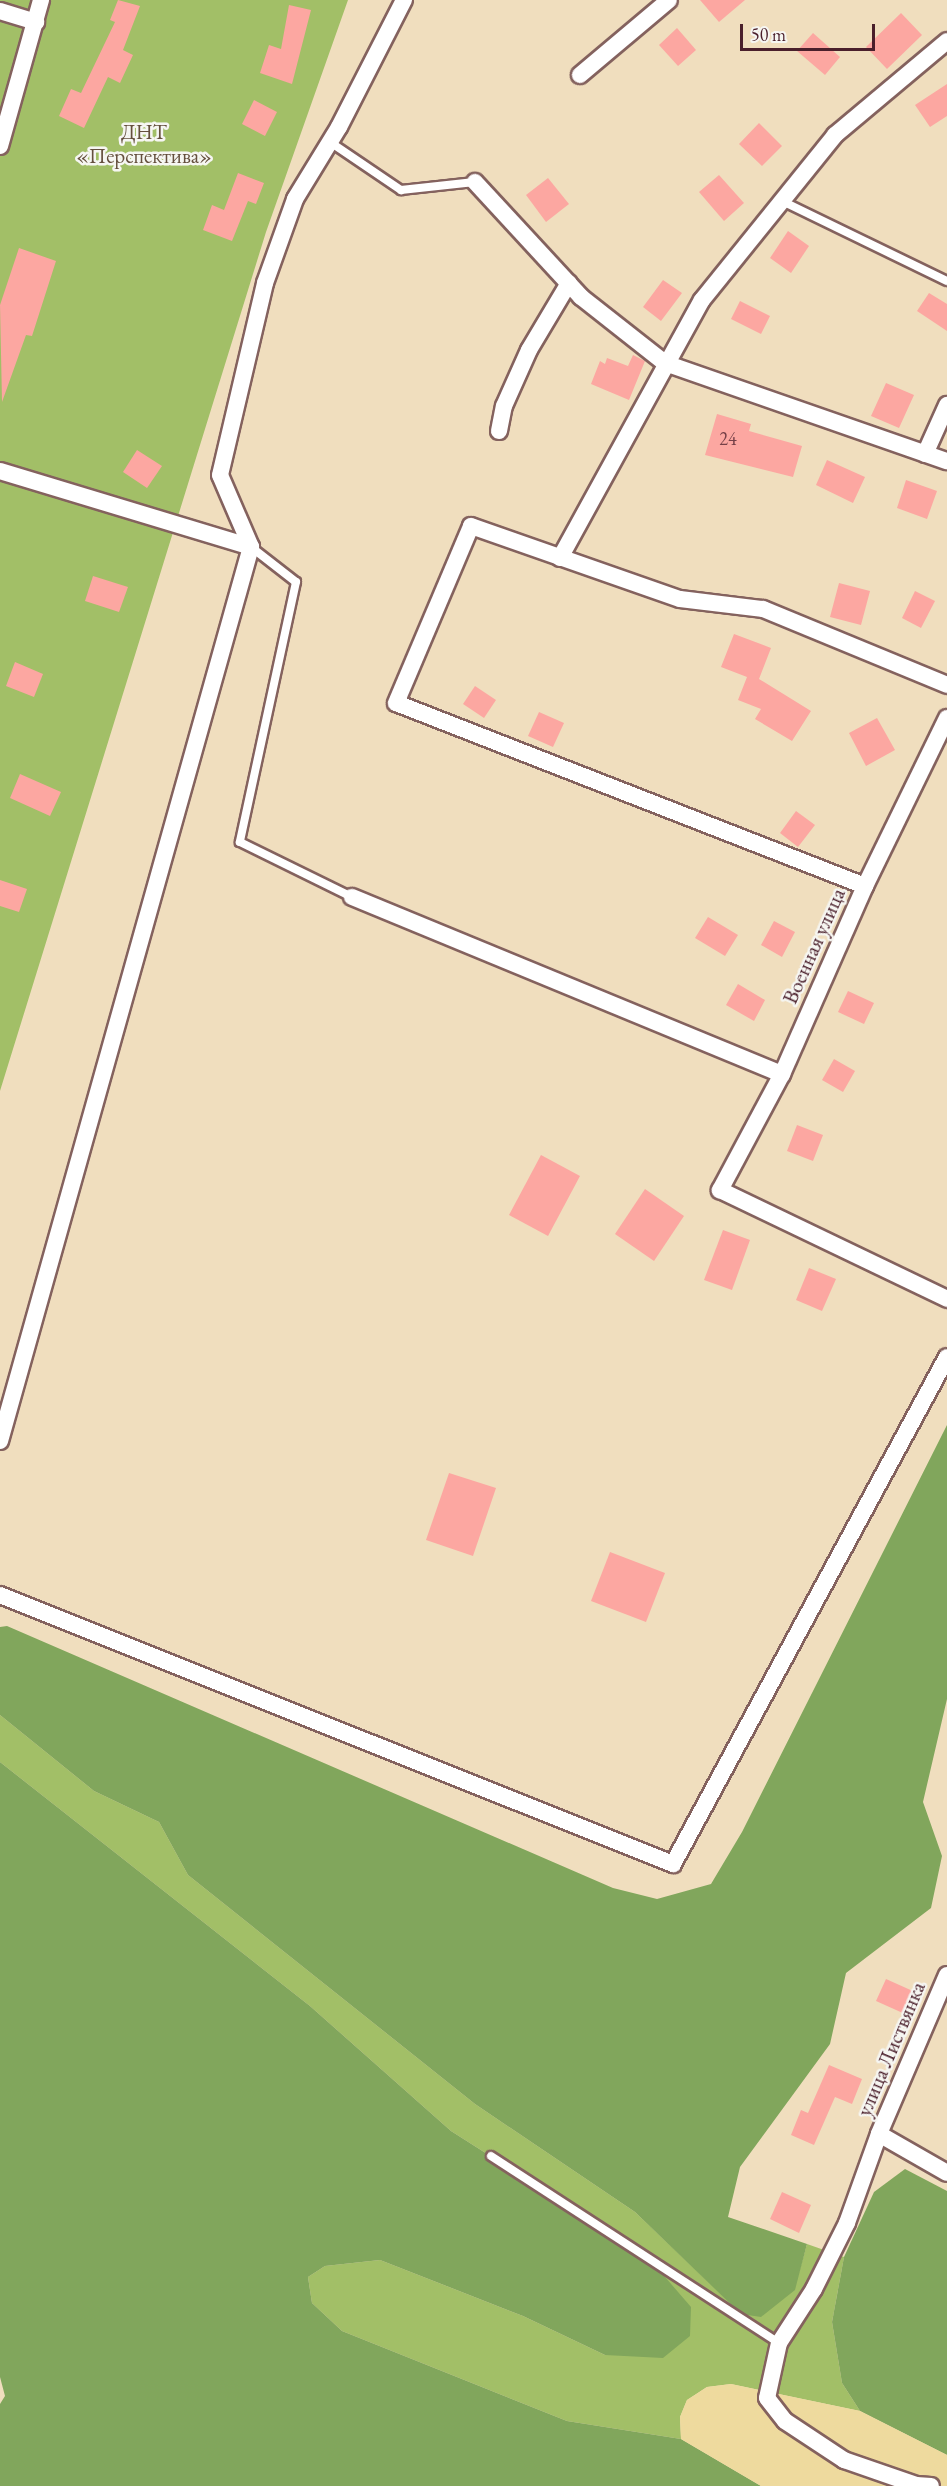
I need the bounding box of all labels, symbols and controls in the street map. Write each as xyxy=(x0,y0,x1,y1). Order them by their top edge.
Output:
scale bar xyxy=(743,12,878,50)
text: 50 m xyxy=(751,23,786,46)
park label: ДНТ «Перспектива» xyxy=(76,119,212,169)
house number: 24 xyxy=(719,428,737,450)
street label: Военная улица xyxy=(777,884,851,1008)
street label: улица Листвянка xyxy=(851,1978,931,2120)

